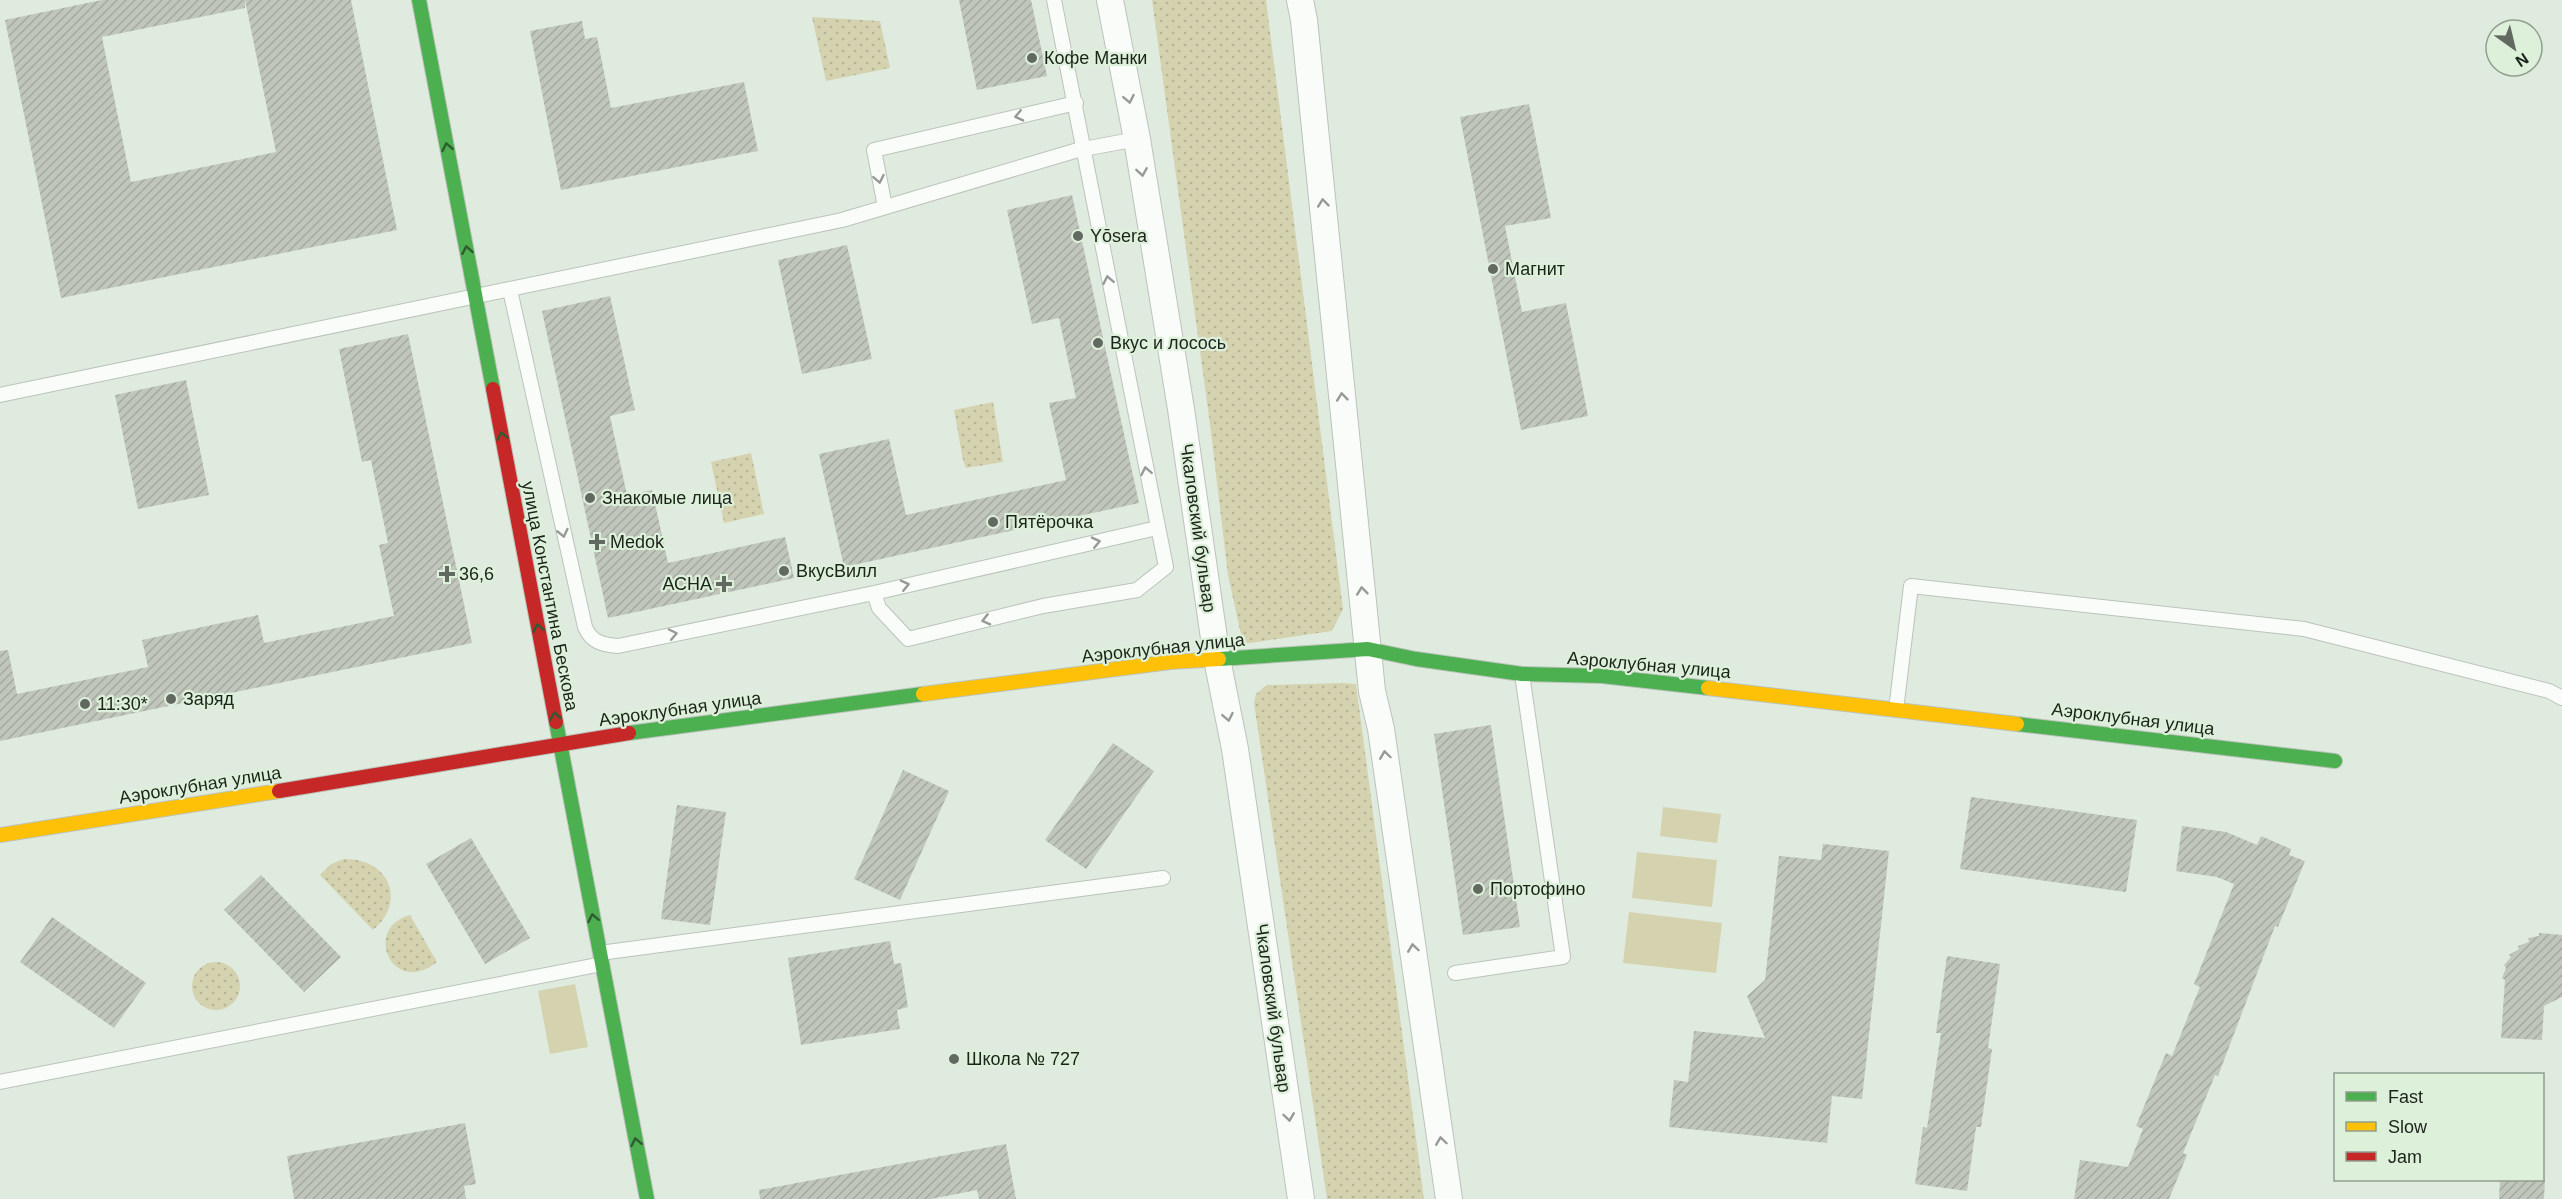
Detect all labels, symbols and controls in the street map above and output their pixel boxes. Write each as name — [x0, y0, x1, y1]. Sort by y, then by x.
north arrow — [2484, 18, 2544, 78]
place label: Кофе Манки — [1044, 48, 1147, 68]
text: N — [2513, 50, 2532, 70]
marker: Кофе Манки — [1025, 51, 1039, 65]
one-way arrow — [1122, 93, 1135, 103]
one-way arrow — [1014, 109, 1024, 122]
one-way arrow — [441, 142, 454, 152]
one-way arrow — [1136, 167, 1148, 177]
one-way arrow — [872, 173, 885, 183]
one-way arrow — [1317, 199, 1329, 208]
place label: Yōsera — [1090, 226, 1148, 246]
marker: Yōsera — [1071, 229, 1085, 243]
one-way arrow — [461, 246, 473, 255]
place label: Магнит — [1505, 259, 1565, 279]
marker: Магнит — [1486, 262, 1500, 276]
one-way arrow — [1102, 275, 1115, 285]
place label: Вкус и лосось — [1110, 333, 1226, 353]
marker: Вкус и лосось — [1091, 336, 1105, 350]
one-way arrow — [1336, 393, 1349, 402]
one-way arrow — [496, 432, 509, 442]
street label: Чкаловский бульвар — [1176, 442, 1220, 614]
one-way arrow — [1140, 466, 1153, 476]
street label: улица Константина Бескова — [518, 480, 582, 713]
place label: Знакомые лица — [602, 488, 733, 508]
marker: Знакомые лица — [583, 491, 597, 505]
place label: Пятёрочка — [1005, 512, 1094, 532]
marker: Пятёрочка — [986, 515, 1000, 529]
one-way arrow — [556, 527, 569, 537]
place label: Medok — [610, 532, 665, 552]
marker: Medok — [588, 533, 606, 551]
one-way arrow — [1090, 537, 1100, 550]
place label: ВкусВилл — [796, 561, 877, 581]
place label: 36,6 — [459, 564, 494, 584]
marker: ВкусВилл — [777, 564, 791, 578]
marker: 36,6 — [440, 567, 454, 581]
place label: АСНА — [662, 574, 712, 594]
marker: АСНА — [717, 577, 731, 591]
one-way arrow — [900, 580, 910, 593]
one-way arrow — [1356, 587, 1368, 596]
one-way arrow — [981, 613, 991, 626]
one-way arrow — [532, 623, 545, 633]
one-way arrow — [668, 628, 678, 641]
street label: Аэроклубная улица — [1080, 629, 1247, 667]
street label: Аэроклубная улица — [1566, 648, 1732, 682]
street label: Аэроклубная улица — [597, 688, 764, 730]
place label: Заряд — [183, 689, 234, 709]
marker: Заряд — [164, 692, 178, 706]
place label: 11:30* — [97, 694, 148, 714]
marker: 11:30* — [78, 697, 92, 711]
street label: Аэроклубная улица — [2050, 699, 2217, 739]
one-way arrow — [549, 711, 562, 721]
one-way arrow — [1221, 711, 1234, 721]
one-way arrow — [1380, 751, 1392, 760]
street label: Аэроклубная улица — [117, 762, 283, 808]
place label: Портофино — [1490, 879, 1585, 899]
marker: Портофино — [1471, 882, 1485, 896]
one-way arrow — [587, 913, 600, 923]
street label: Чкаловский бульвар — [1251, 922, 1295, 1094]
one-way arrow — [1407, 944, 1419, 953]
place label: Школа № 727 — [966, 1049, 1080, 1069]
marker: Школа № 727 — [947, 1052, 961, 1066]
legend — [2334, 1073, 2544, 1181]
text: Fast — [2388, 1087, 2423, 1107]
one-way arrow — [1282, 1112, 1295, 1122]
text: Slow — [2388, 1117, 2428, 1137]
one-way arrow — [1435, 1136, 1447, 1146]
one-way arrow — [630, 1137, 643, 1147]
text: Jam — [2388, 1147, 2422, 1167]

